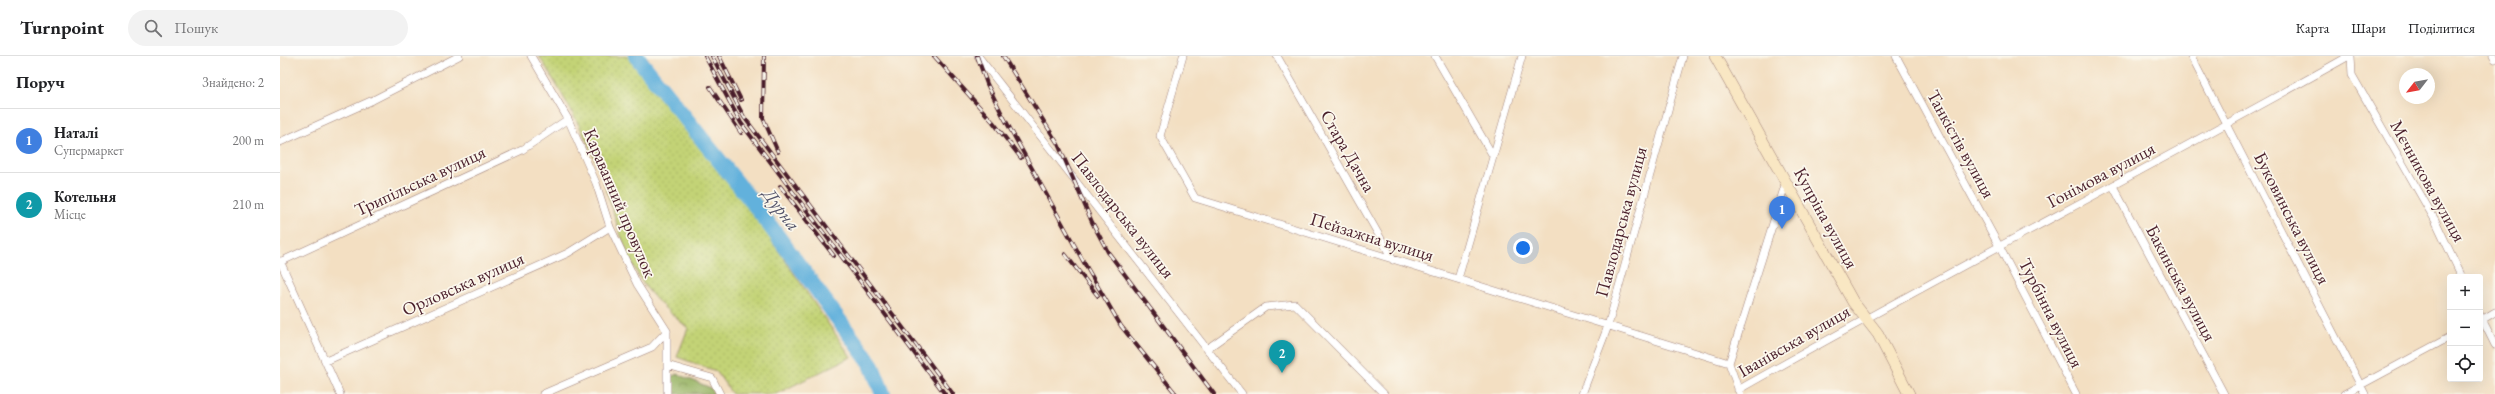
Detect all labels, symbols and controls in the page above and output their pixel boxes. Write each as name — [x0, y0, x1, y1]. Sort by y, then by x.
search box — [128, 10, 408, 46]
text: Turnpoint — [20, 15, 104, 40]
icon: search — [142, 17, 164, 39]
text: Пошук — [174, 18, 218, 37]
text: Карта — [2296, 19, 2329, 37]
text: Шари — [2351, 19, 2386, 37]
text: Поділитися — [2408, 19, 2475, 37]
north arrow — [2399, 68, 2435, 104]
text: Поруч — [16, 71, 65, 93]
text: Знайдено: 2 — [202, 74, 264, 91]
street label: Танкістів вулиця — [1922, 86, 2001, 202]
street label: Стара Дачна — [1316, 105, 1382, 197]
street label: Мєчникова вулиця — [2385, 116, 2471, 246]
text: Наталі — [54, 123, 99, 142]
street label: Караванний провулок — [579, 125, 662, 281]
text: 1 — [26, 132, 32, 149]
text: 200 m — [233, 132, 264, 149]
street label: Гонімова вулиця — [2043, 136, 2159, 213]
street label: Трипільська вулиця — [351, 140, 489, 221]
text: Супермаркет — [54, 142, 124, 159]
street label: Павлодарська вулиця — [1589, 144, 1652, 300]
street label: Павлодарська вулиця — [1067, 147, 1180, 283]
street label: Буковинська вулиця — [2249, 148, 2336, 288]
street label: Купріна вулиця — [1789, 163, 1864, 272]
water label: Дурна — [756, 181, 806, 236]
text: Котельня — [54, 187, 116, 206]
text: 2 — [26, 196, 32, 213]
text: 210 m — [233, 196, 264, 213]
pin: 1 — [1769, 196, 1795, 229]
text: Місце — [54, 206, 86, 223]
street label: Пейзажна вулиця — [1307, 207, 1437, 266]
street label: Бакинська вулиця — [2141, 221, 2222, 345]
your location — [1513, 238, 1533, 258]
street label: Орловська вулиця — [398, 246, 527, 321]
street label: Турбінна вулиця — [2014, 254, 2089, 372]
map controls — [2447, 274, 2483, 382]
button: + — [2447, 274, 2483, 310]
street label: Іванівська вулиця — [1734, 299, 1854, 382]
button: − — [2447, 310, 2483, 346]
pin: 2 — [1269, 340, 1295, 373]
button: locate — [2447, 346, 2483, 382]

